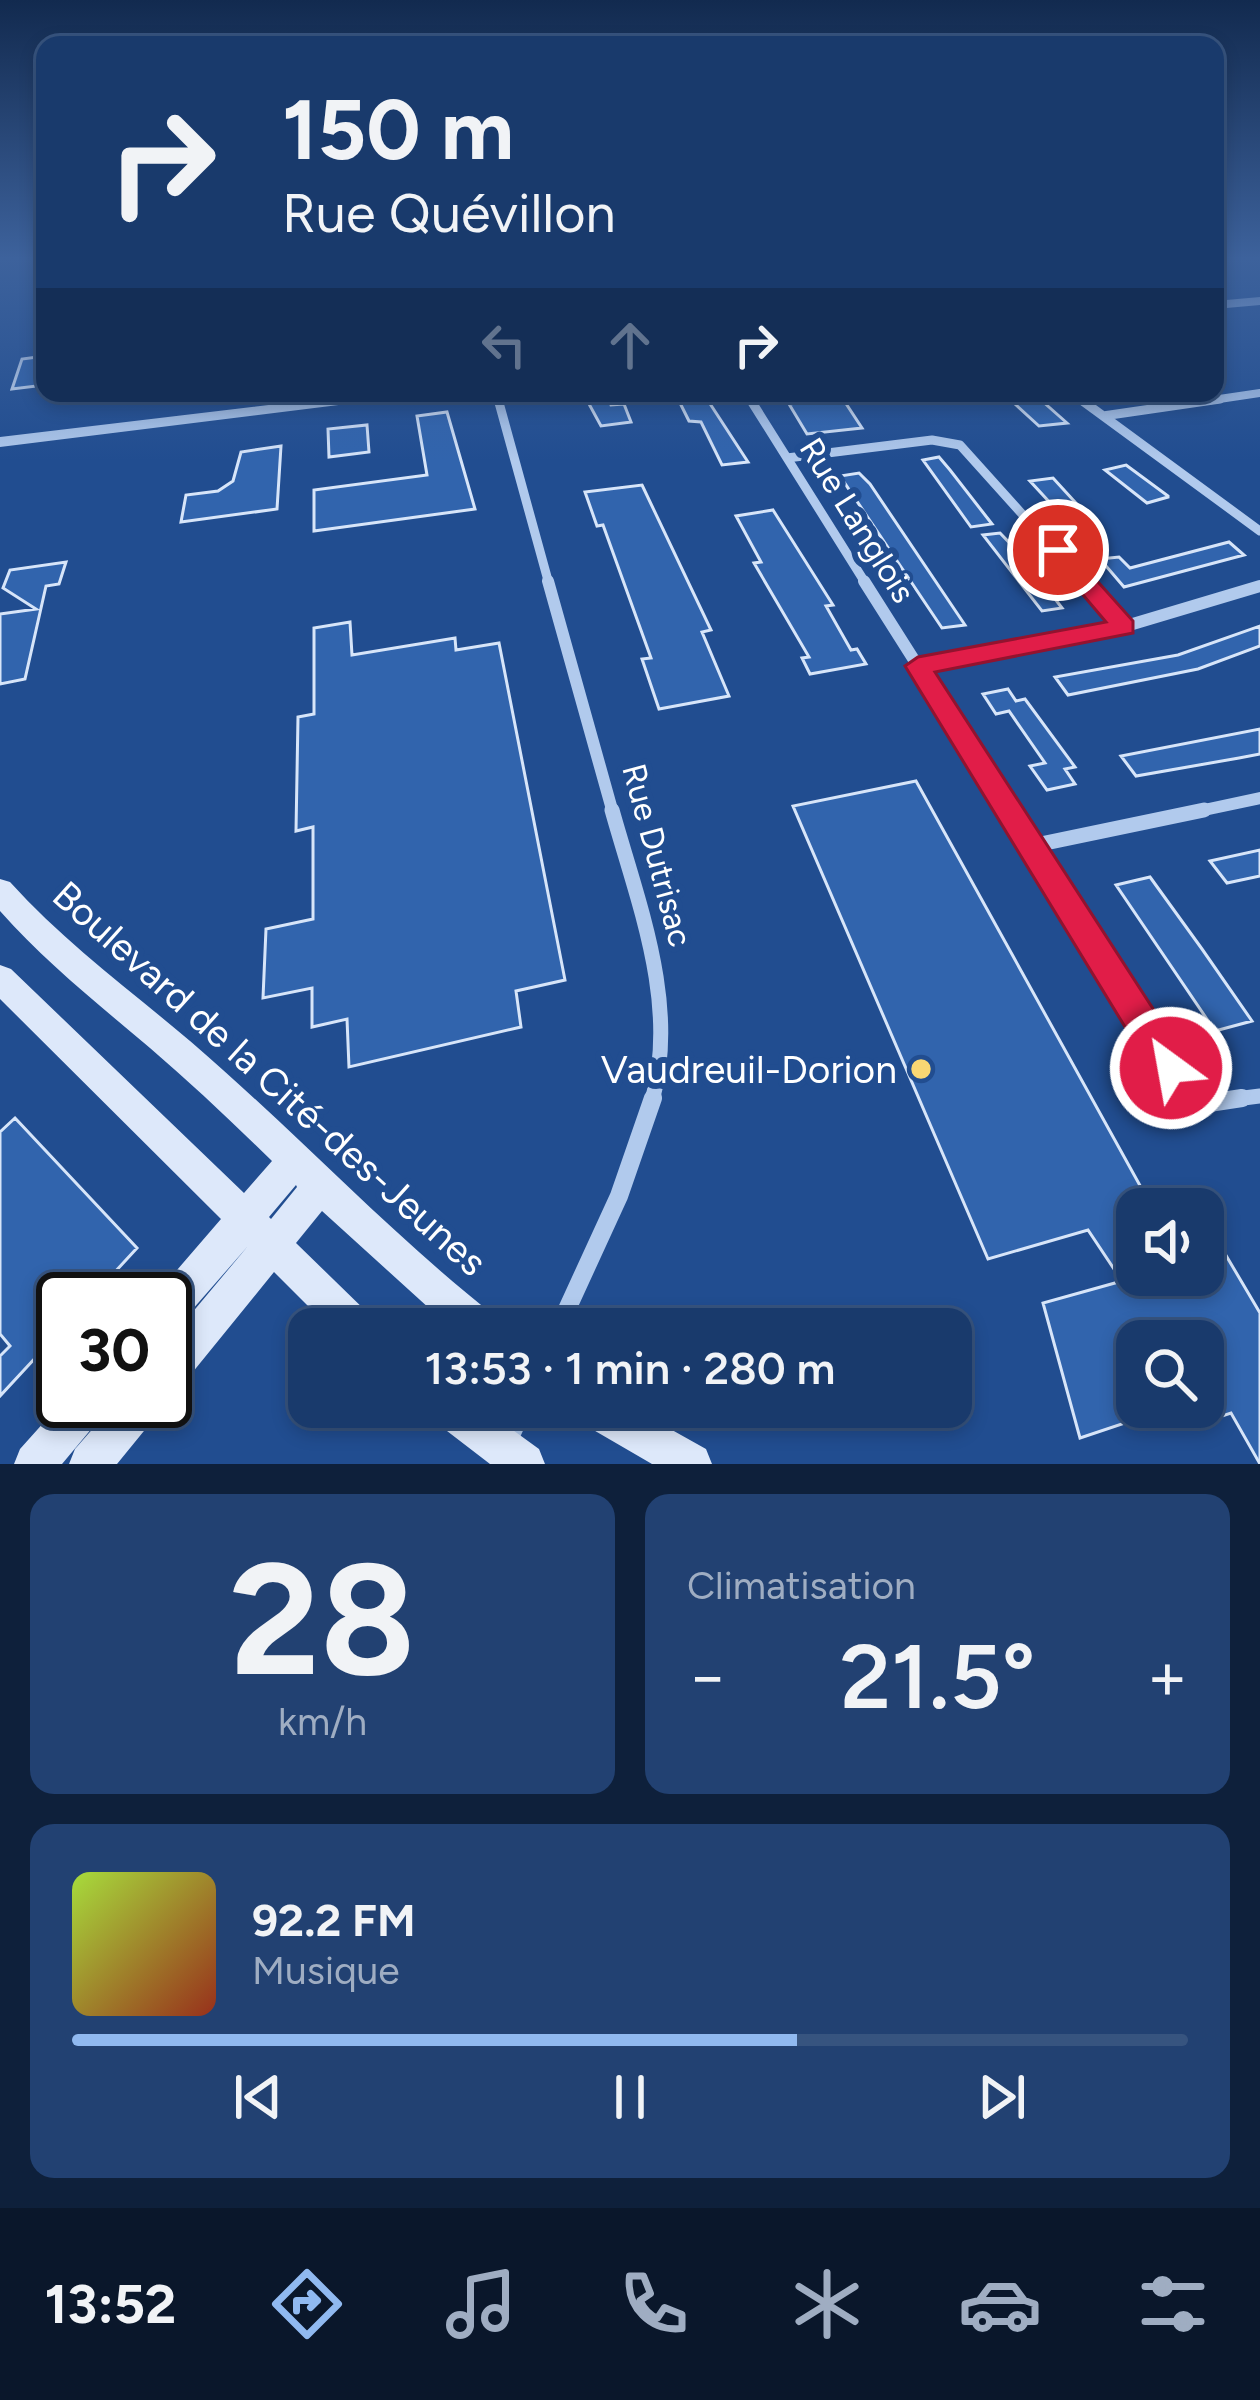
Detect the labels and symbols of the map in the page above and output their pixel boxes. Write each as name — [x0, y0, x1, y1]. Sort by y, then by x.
street label: Rue Langlois — [792, 431, 924, 610]
pin — [1007, 499, 1109, 601]
street label: Rue Dutrisac — [614, 759, 701, 951]
street label: Boulevard de la Cité-des-Jeunes — [43, 871, 496, 1286]
position arrow — [1108, 1005, 1234, 1131]
place label: Vaudreuil-Dorion — [601, 1046, 897, 1093]
marker: Vaudreuil-Dorion — [908, 1056, 934, 1082]
speed limit sign: 30 — [36, 1272, 192, 1428]

